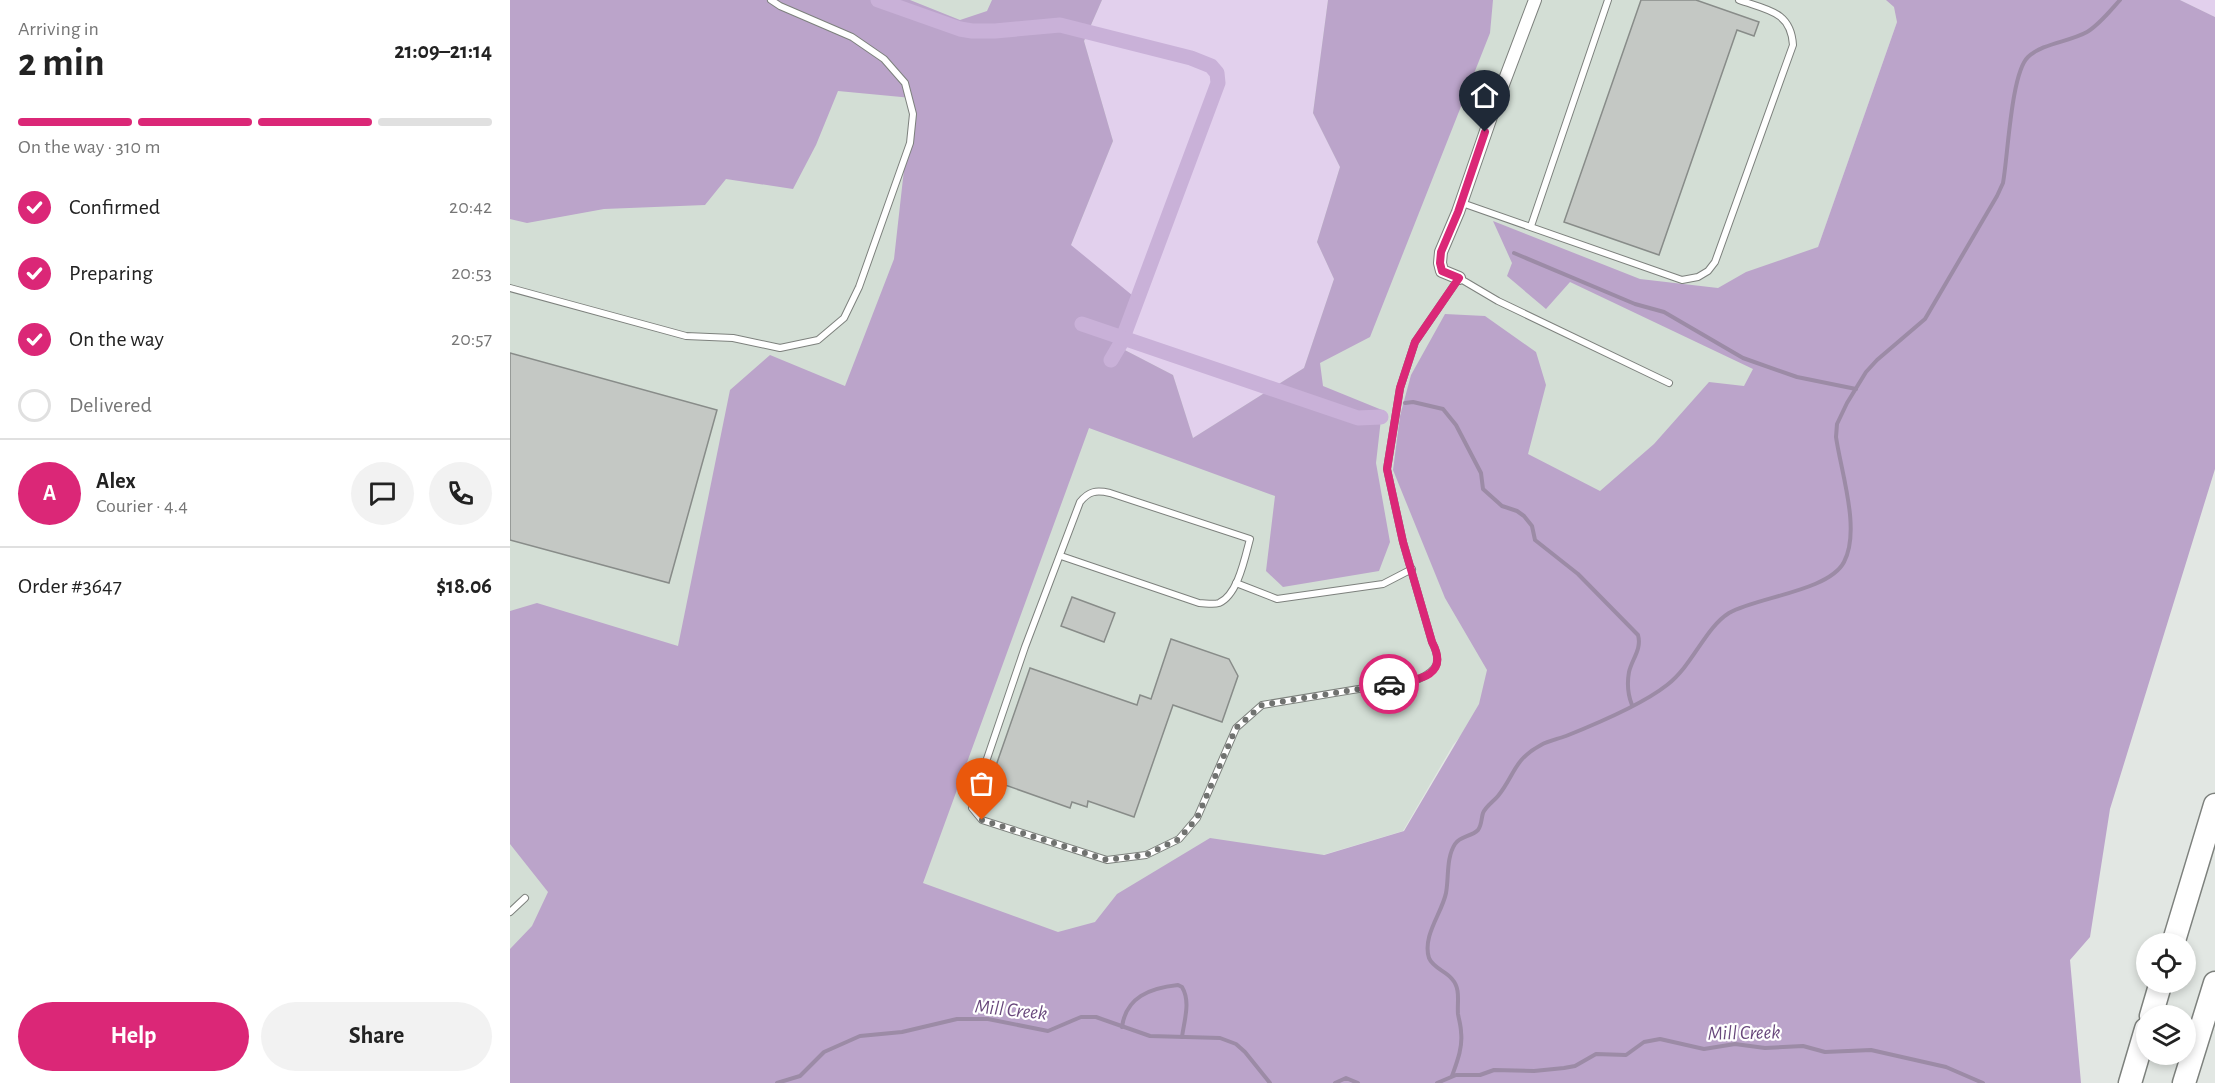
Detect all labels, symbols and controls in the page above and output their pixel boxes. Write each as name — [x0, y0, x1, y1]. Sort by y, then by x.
text: Arriving in — [18, 19, 99, 39]
text: 21:09–21:14 — [394, 40, 492, 62]
text: 2 min — [18, 44, 105, 83]
pin — [1459, 70, 1510, 132]
icon: home — [1468, 79, 1501, 112]
text: On the way · 310 m — [18, 137, 160, 157]
icon: check — [18, 191, 51, 224]
text: Confirmed — [69, 196, 160, 218]
text: 20:42 — [449, 197, 492, 217]
icon: check — [18, 257, 51, 290]
text: Preparing — [69, 262, 153, 284]
text: 20:53 — [451, 263, 492, 283]
icon: check — [18, 323, 51, 356]
text: On the way — [69, 328, 164, 350]
text: 20:57 — [451, 329, 492, 349]
text: Delivered — [69, 394, 152, 416]
button: chat — [351, 462, 414, 525]
button: phone — [429, 462, 492, 525]
text: Alex — [96, 470, 136, 492]
text: A — [43, 482, 56, 504]
text: Courier · 4.4 — [96, 496, 188, 516]
text: Order #3647 — [18, 575, 122, 597]
text: $18.06 — [436, 575, 492, 597]
courier — [1359, 654, 1419, 714]
icon: car — [1373, 668, 1406, 701]
pin — [956, 758, 1007, 820]
icon: bag — [965, 767, 998, 800]
map controls — [2136, 933, 2196, 1065]
button: locate — [2136, 933, 2196, 993]
water label: Mill Creek — [974, 996, 1048, 1024]
button: Help — [18, 1002, 249, 1071]
button: Share — [261, 1002, 492, 1071]
button: layers — [2136, 1005, 2196, 1065]
water label: Mill Creek — [1708, 1022, 1781, 1044]

